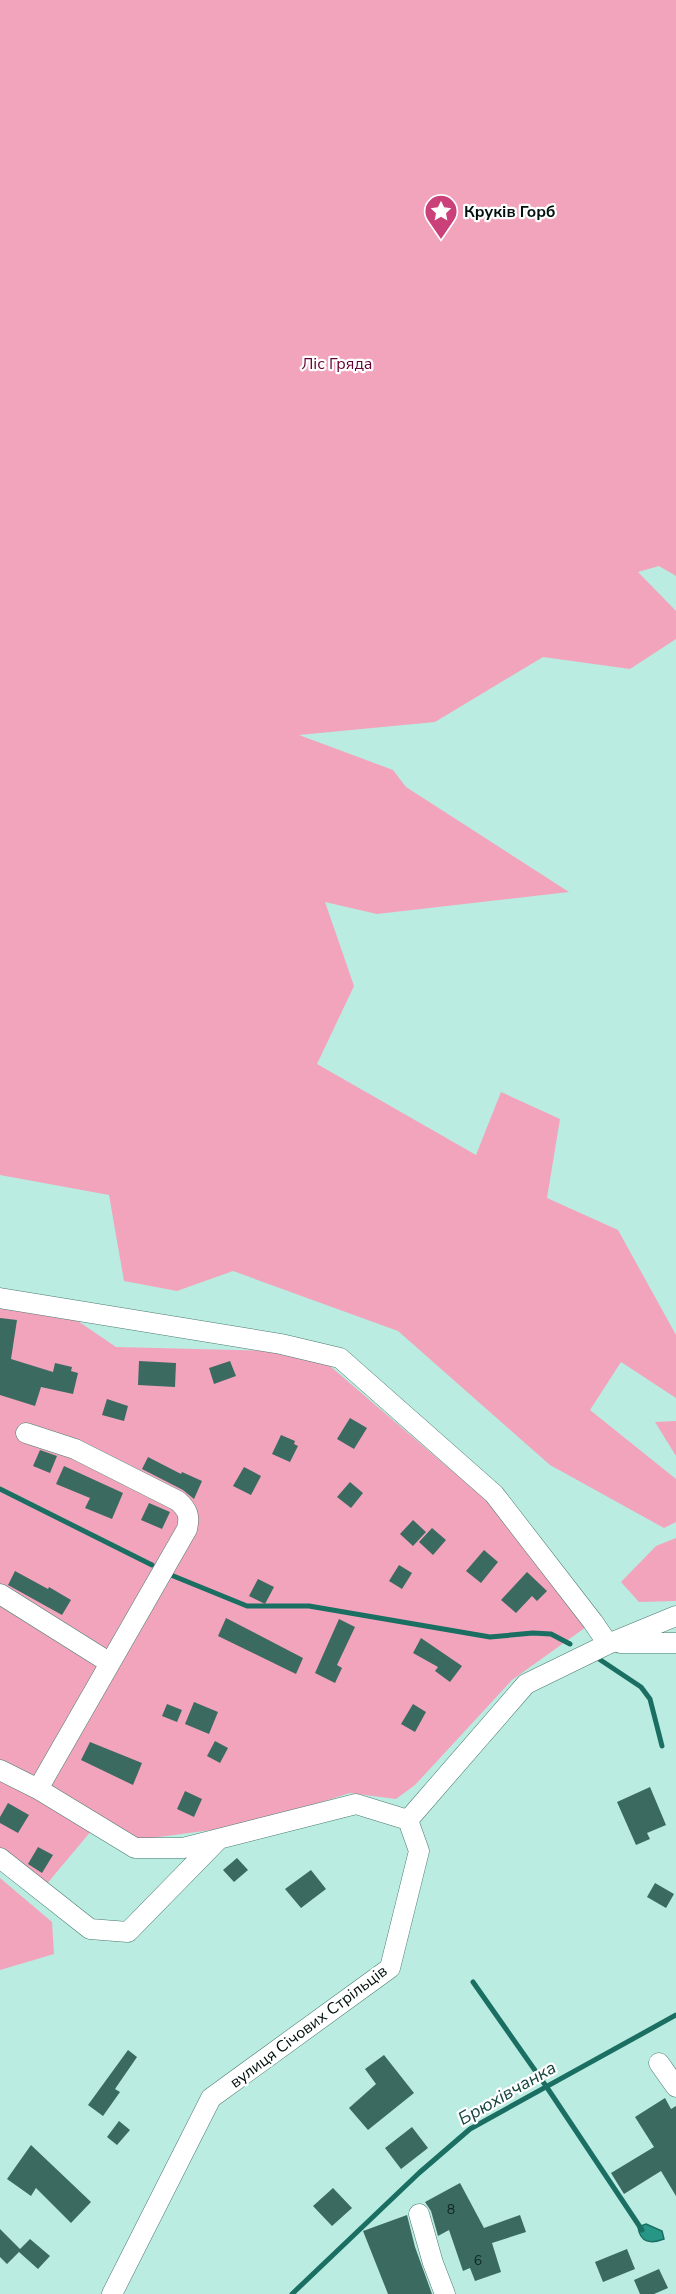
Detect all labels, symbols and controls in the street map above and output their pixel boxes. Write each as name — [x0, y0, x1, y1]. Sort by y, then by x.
place icon: Круків Горб — [423, 193, 459, 240]
place label: Круків Горб — [464, 201, 556, 223]
park label: Ліс Гряда — [301, 353, 373, 375]
street label: вулиця Січових Стрільців — [225, 1960, 392, 2093]
water label: Брюхівчанка — [454, 2055, 560, 2131]
house number: 8 — [447, 2200, 455, 2219]
house number: 6 — [474, 2251, 482, 2270]

